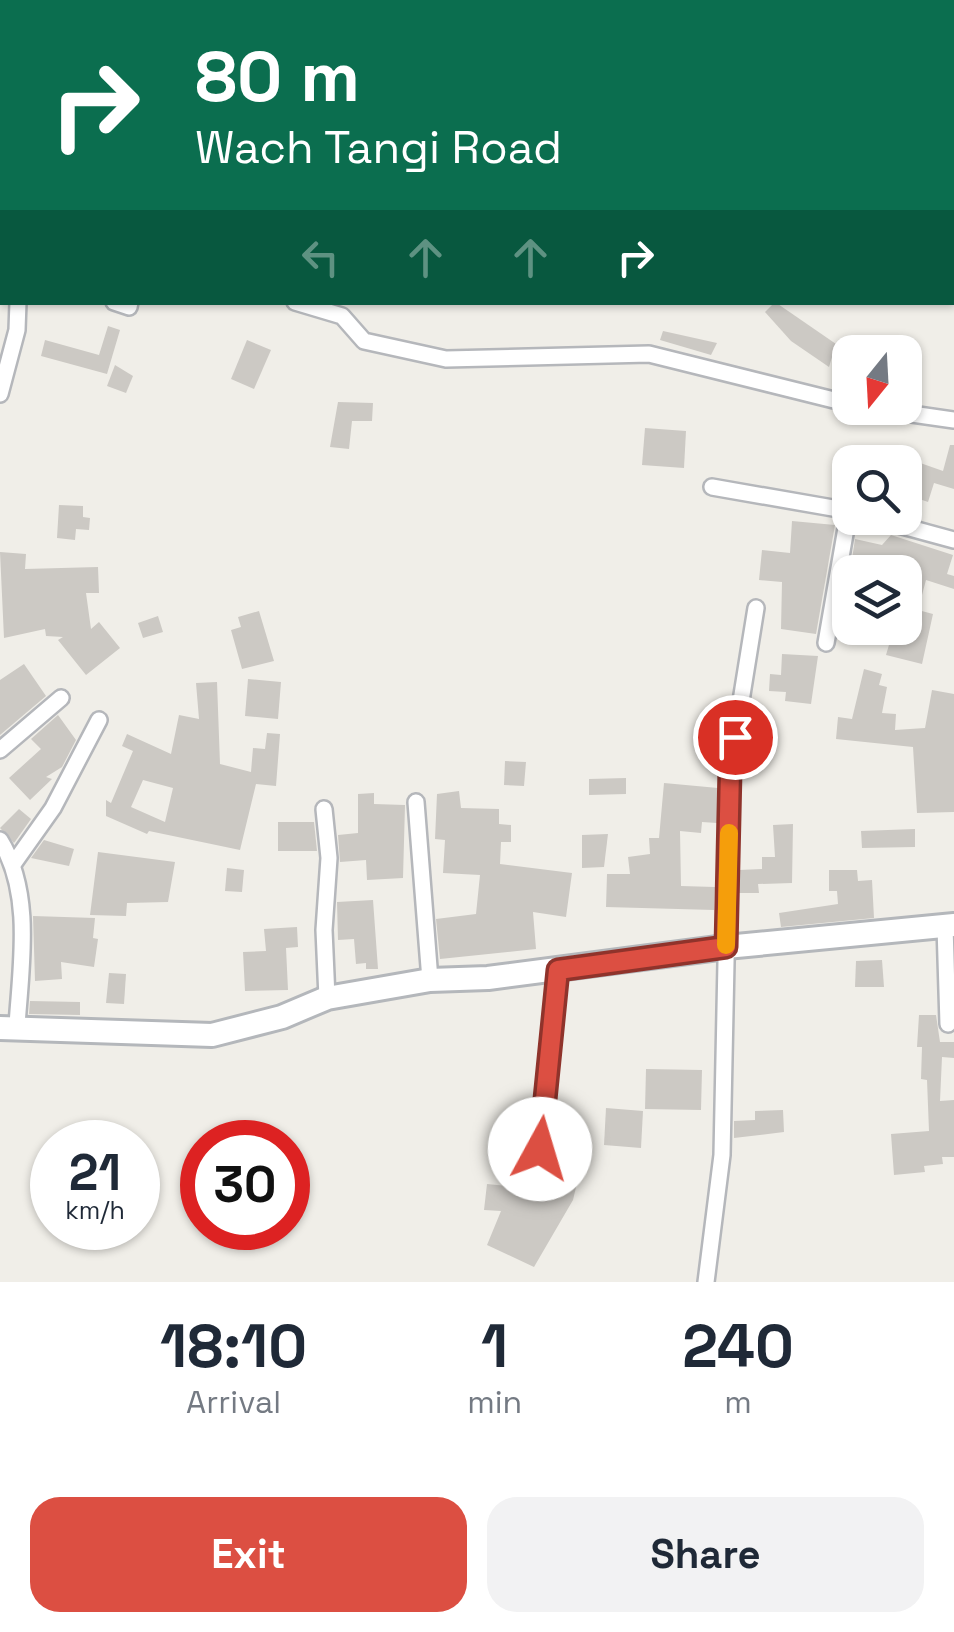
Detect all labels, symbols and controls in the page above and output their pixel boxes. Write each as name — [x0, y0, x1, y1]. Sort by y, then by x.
text: 80 m — [195, 32, 360, 121]
icon: right — [30, 40, 160, 170]
text: Wach Tangi Road — [195, 119, 562, 176]
icon: left — [293, 230, 348, 285]
icon: ahead — [398, 230, 453, 285]
icon: ahead — [503, 230, 558, 285]
icon: right — [608, 230, 663, 285]
north arrow — [832, 335, 922, 425]
map controls — [832, 335, 922, 645]
button: search — [832, 445, 922, 535]
button: layers — [832, 555, 922, 645]
pin — [693, 695, 778, 780]
icon: arrive — [708, 710, 763, 765]
position arrow — [488, 1097, 592, 1201]
speed limit sign: 30 — [180, 1120, 310, 1250]
text: 21 — [69, 1141, 121, 1205]
text: km/h — [65, 1194, 125, 1226]
text: 18:10 — [160, 1308, 307, 1385]
text: 1 — [481, 1308, 508, 1385]
text: 240 — [682, 1308, 794, 1385]
text: Arrival — [186, 1382, 281, 1422]
text: min — [467, 1382, 522, 1422]
text: m — [724, 1382, 752, 1422]
button: Exit — [30, 1497, 467, 1612]
button: Share — [487, 1497, 924, 1612]

